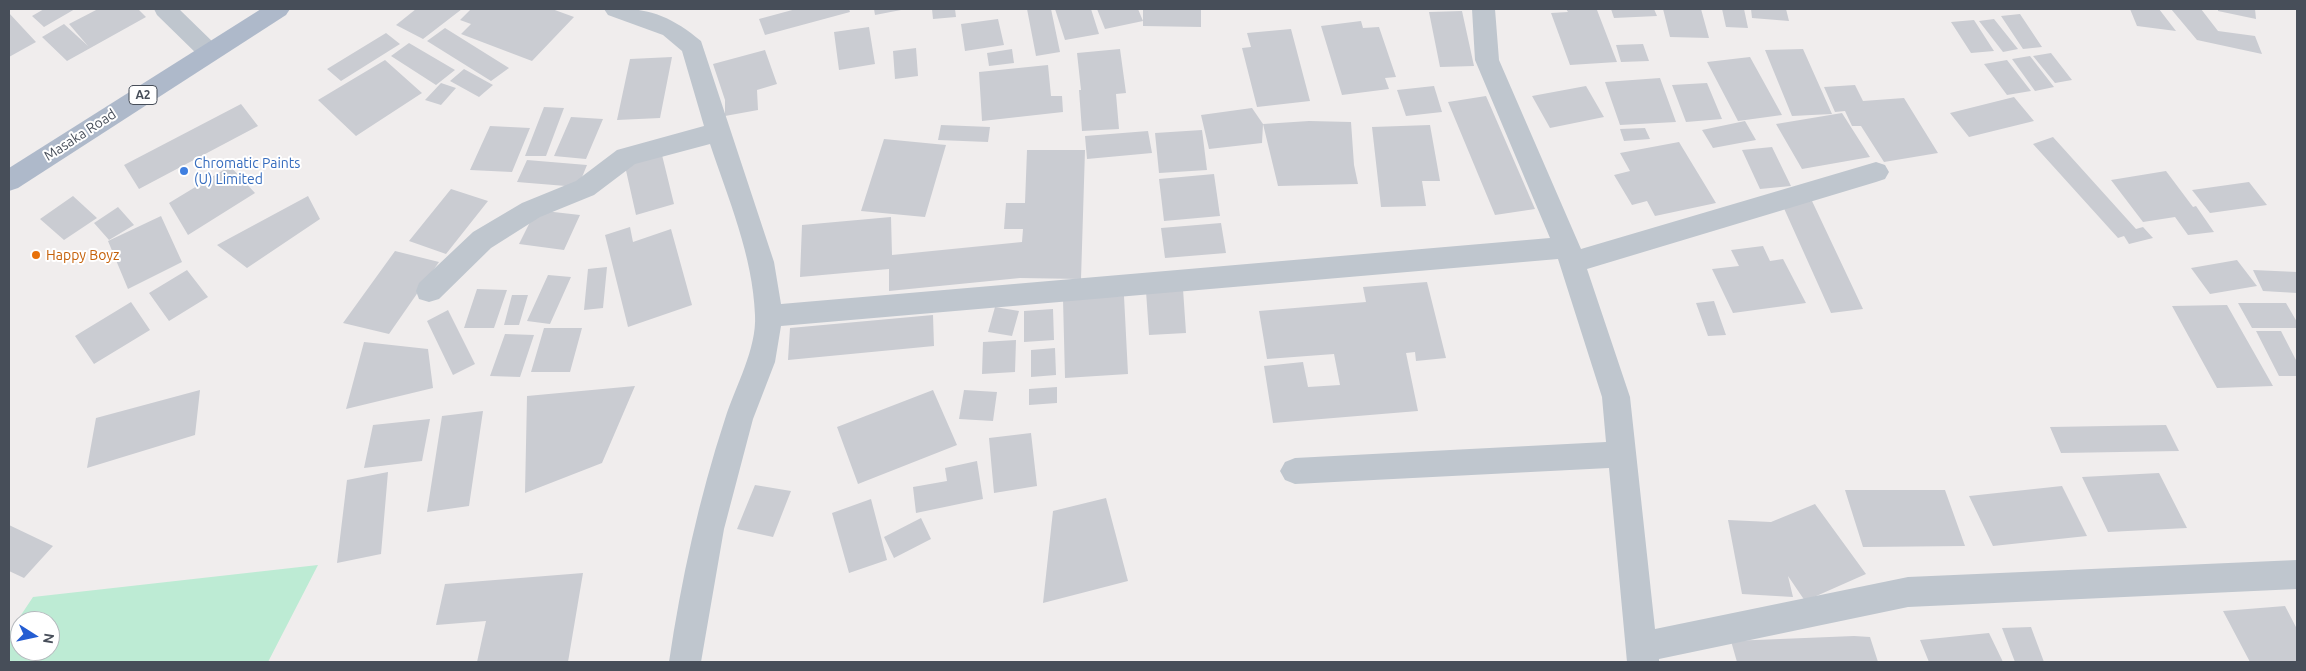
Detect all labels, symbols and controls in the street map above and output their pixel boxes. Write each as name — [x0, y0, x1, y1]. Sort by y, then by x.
road number: A2 — [129, 86, 157, 104]
street label: Masaka Road — [41, 106, 119, 164]
place label: Chromatic Paints (U) Limited — [194, 155, 300, 188]
marker: Chromatic Paints (U) Limited — [178, 165, 190, 177]
place label: Happy Boyz — [46, 247, 120, 263]
marker: Happy Boyz — [30, 249, 42, 261]
north arrow — [10, 611, 60, 661]
text: N — [40, 632, 58, 645]

